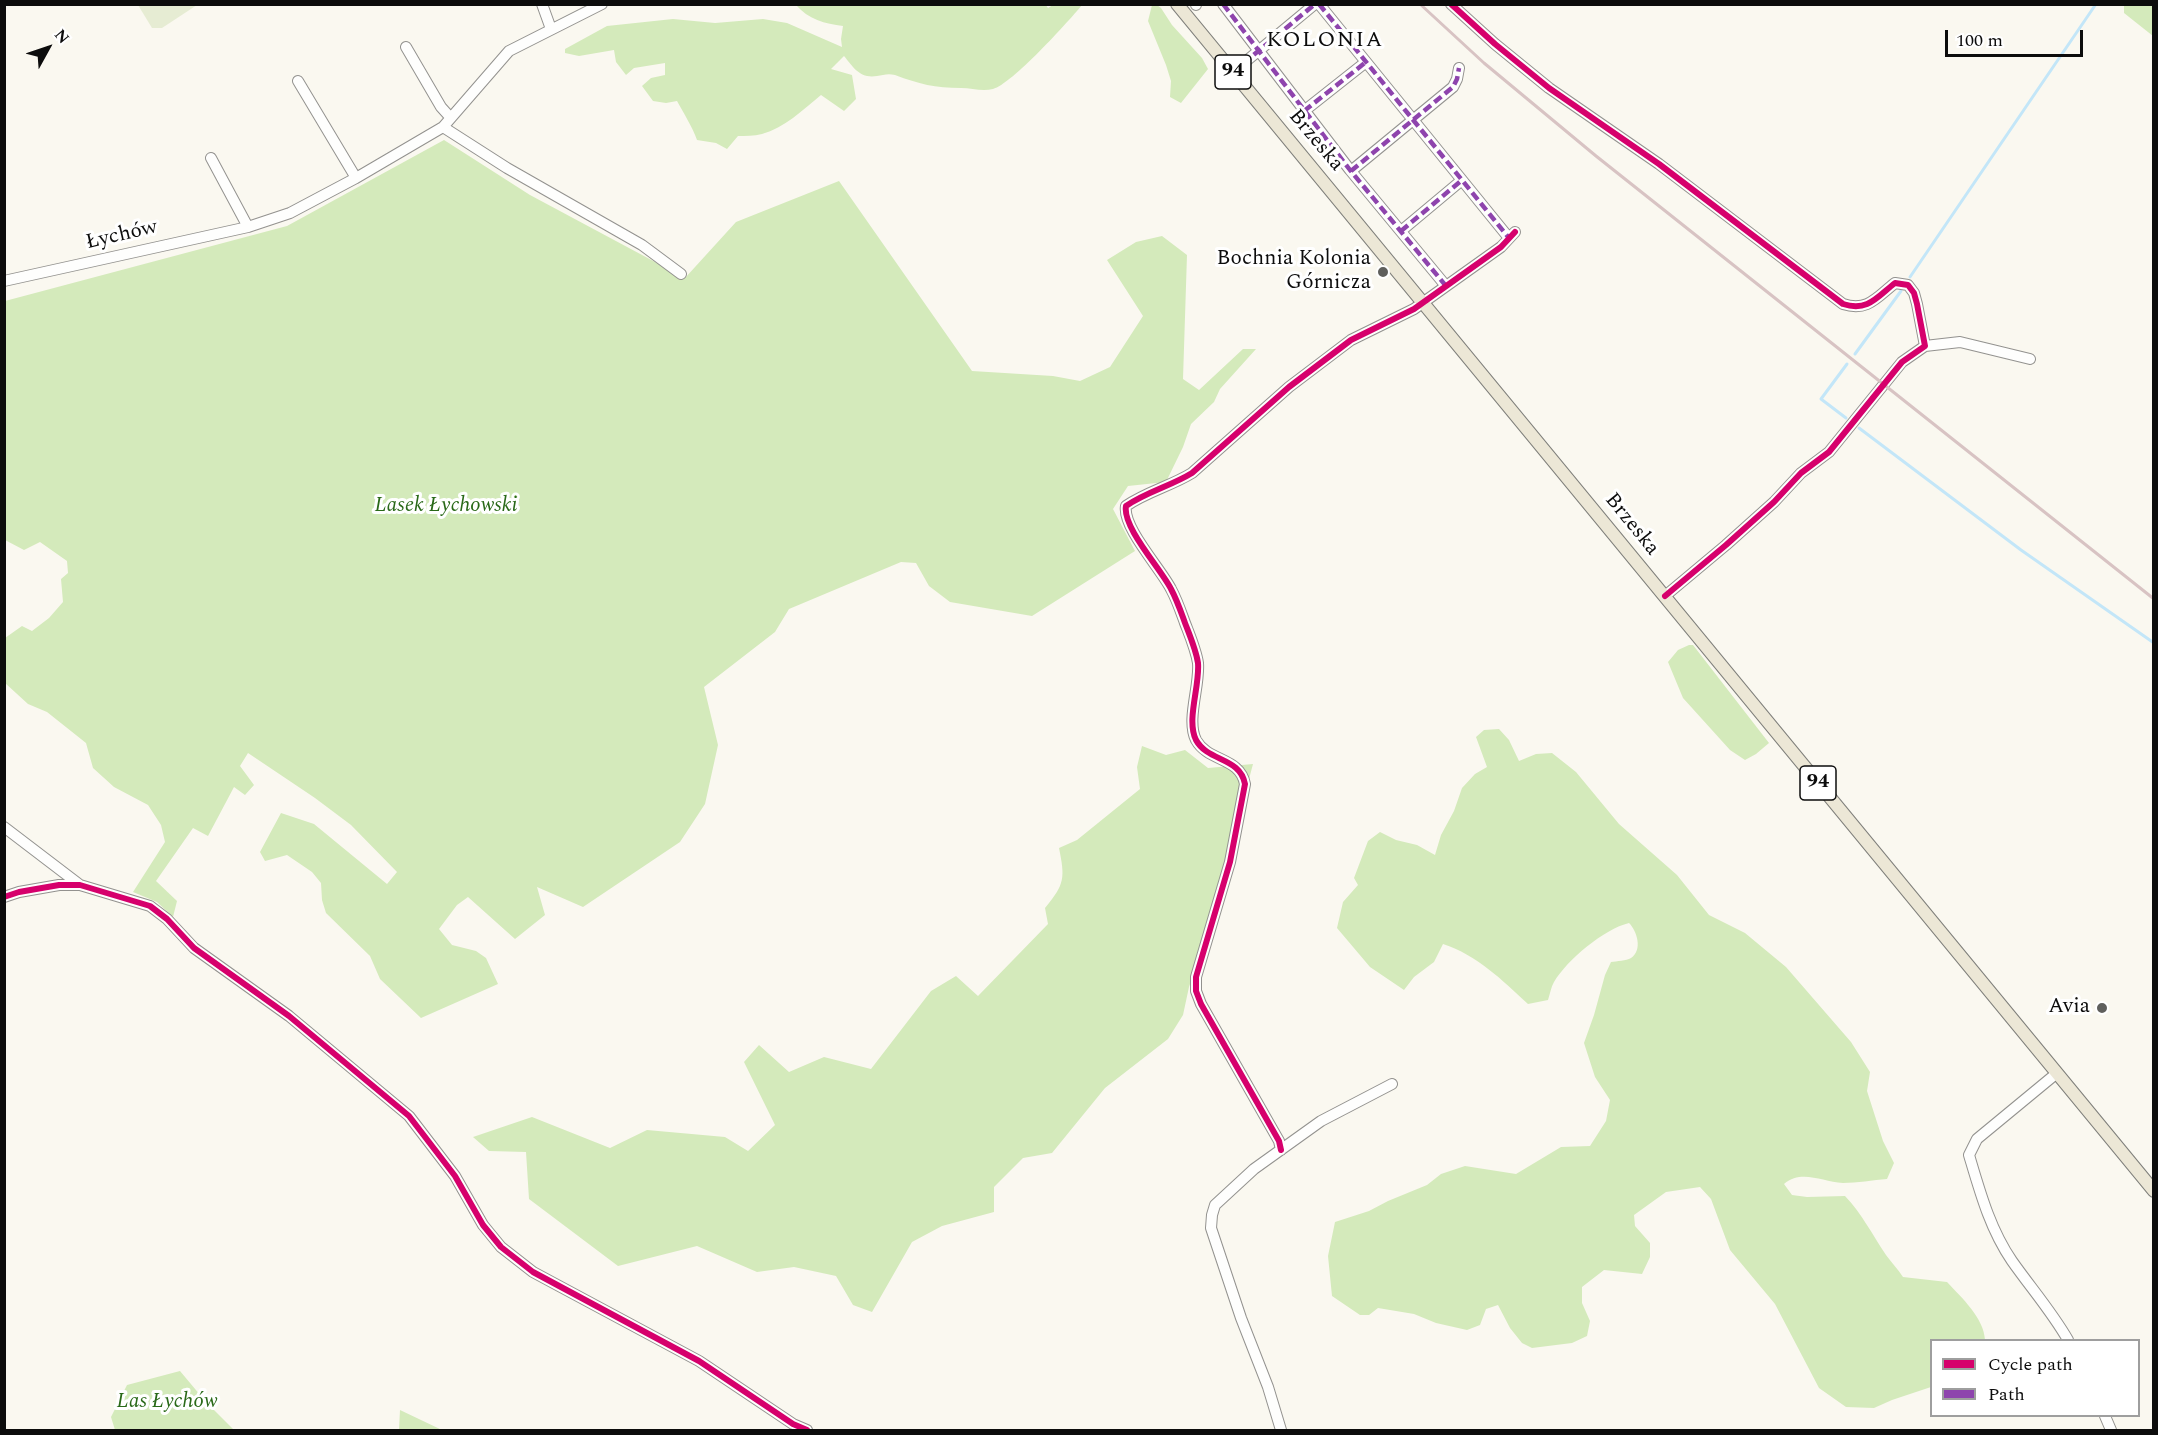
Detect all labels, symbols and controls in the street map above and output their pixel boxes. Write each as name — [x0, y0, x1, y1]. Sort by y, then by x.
north arrow — [18, 18, 78, 78]
scale bar — [1948, 18, 2086, 56]
text: N — [48, 24, 75, 49]
text: 100 m — [1956, 27, 2003, 54]
district label: KOLONIA — [1266, 29, 1384, 55]
road number: 94 — [1215, 55, 1251, 89]
street label: Brzeska — [1282, 105, 1348, 177]
street label: Łychów — [84, 216, 160, 256]
place label: Bochnia Kolonia Górnicza — [1217, 247, 1371, 297]
marker: Bochnia Kolonia Górnicza — [1376, 265, 1390, 279]
street label: Brzeska — [1598, 489, 1664, 561]
park label: Lasek Łychowski — [374, 494, 518, 520]
road number: 94 — [1800, 766, 1836, 800]
place label: Avia — [2048, 995, 2090, 1021]
marker: Avia — [2095, 1001, 2109, 1015]
legend — [1930, 1339, 2140, 1417]
text: Cycle path — [1988, 1351, 2073, 1378]
text: Path — [1988, 1381, 2025, 1408]
park label: Las Łychów — [117, 1390, 217, 1416]

